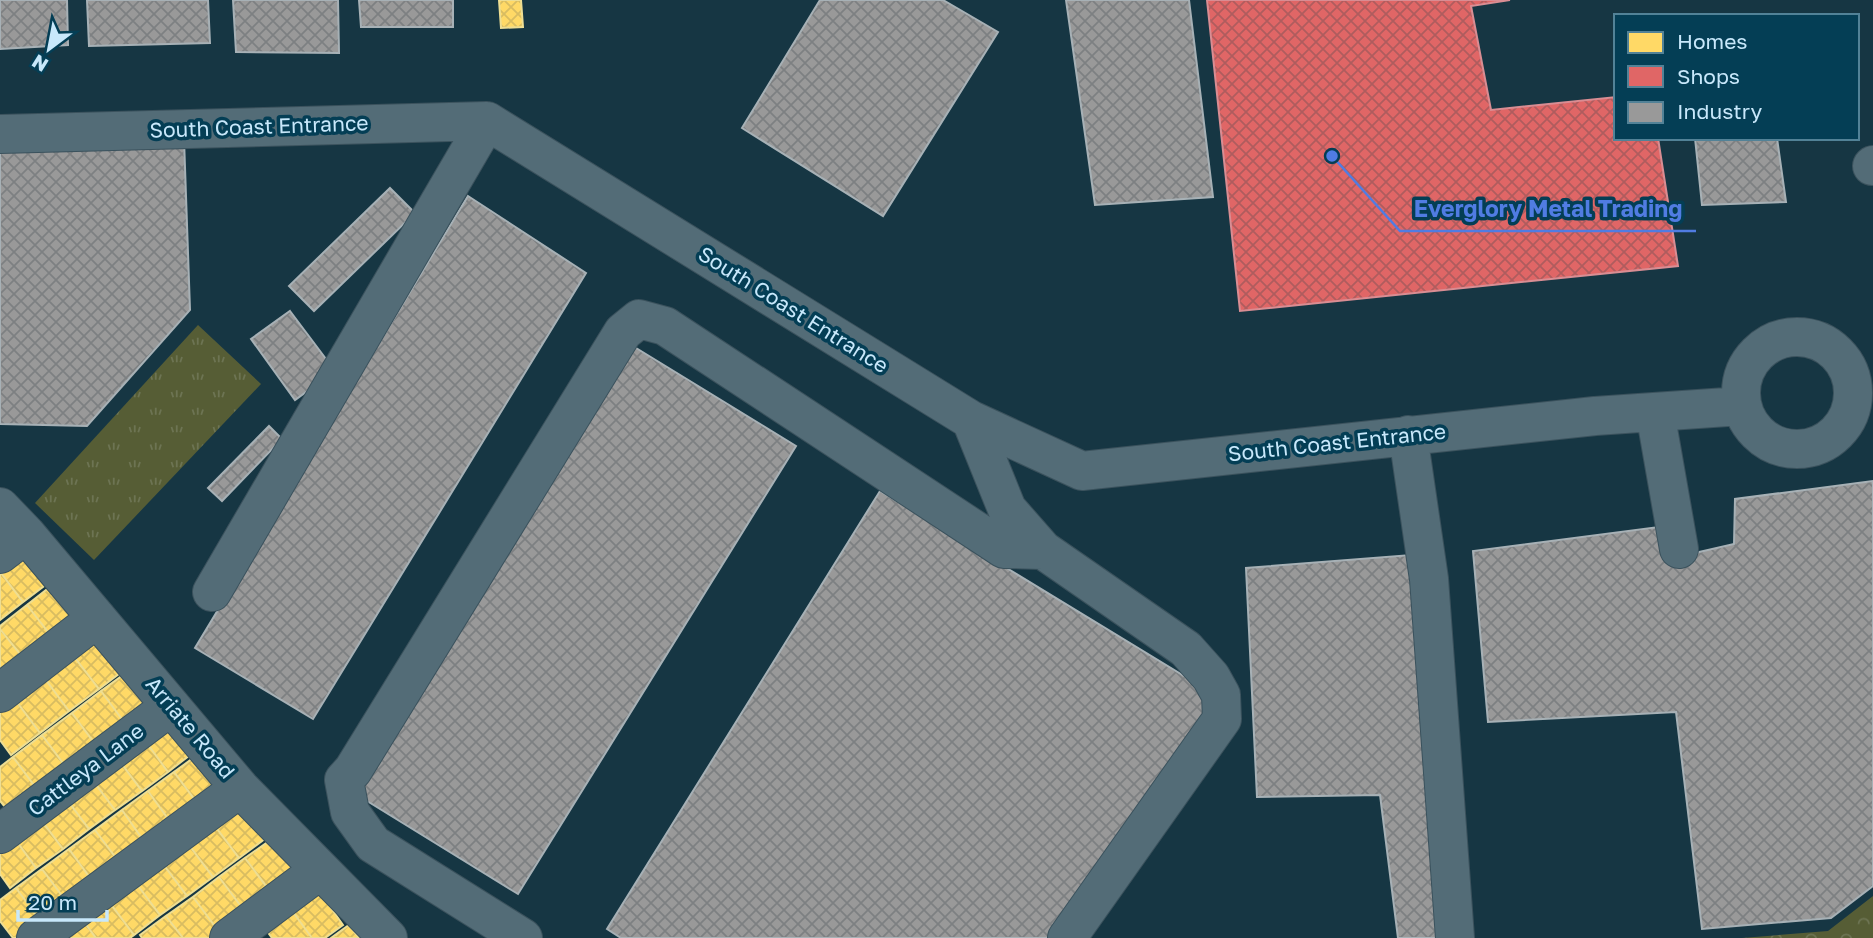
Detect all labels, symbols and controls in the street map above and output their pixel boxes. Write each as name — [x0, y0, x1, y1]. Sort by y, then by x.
north arrow — [14, 14, 84, 84]
legend — [1614, 14, 1859, 140]
text: Homes — [1677, 28, 1747, 54]
text: N — [28, 50, 52, 77]
text: Shops — [1677, 63, 1740, 89]
text: Industry — [1677, 98, 1762, 124]
street label: South Coast Entrance — [149, 109, 369, 143]
callout: Everglory Metal Trading — [1400, 187, 1696, 231]
text: Everglory Metal Trading — [1414, 194, 1682, 222]
street label: South Coast Entrance — [694, 240, 893, 378]
street label: South Coast Entrance — [1227, 418, 1447, 466]
street label: Arriate Road — [141, 671, 241, 784]
street label: Cattleya Lane — [22, 717, 148, 821]
scale bar — [18, 878, 107, 922]
text: 20 m — [28, 889, 77, 915]

